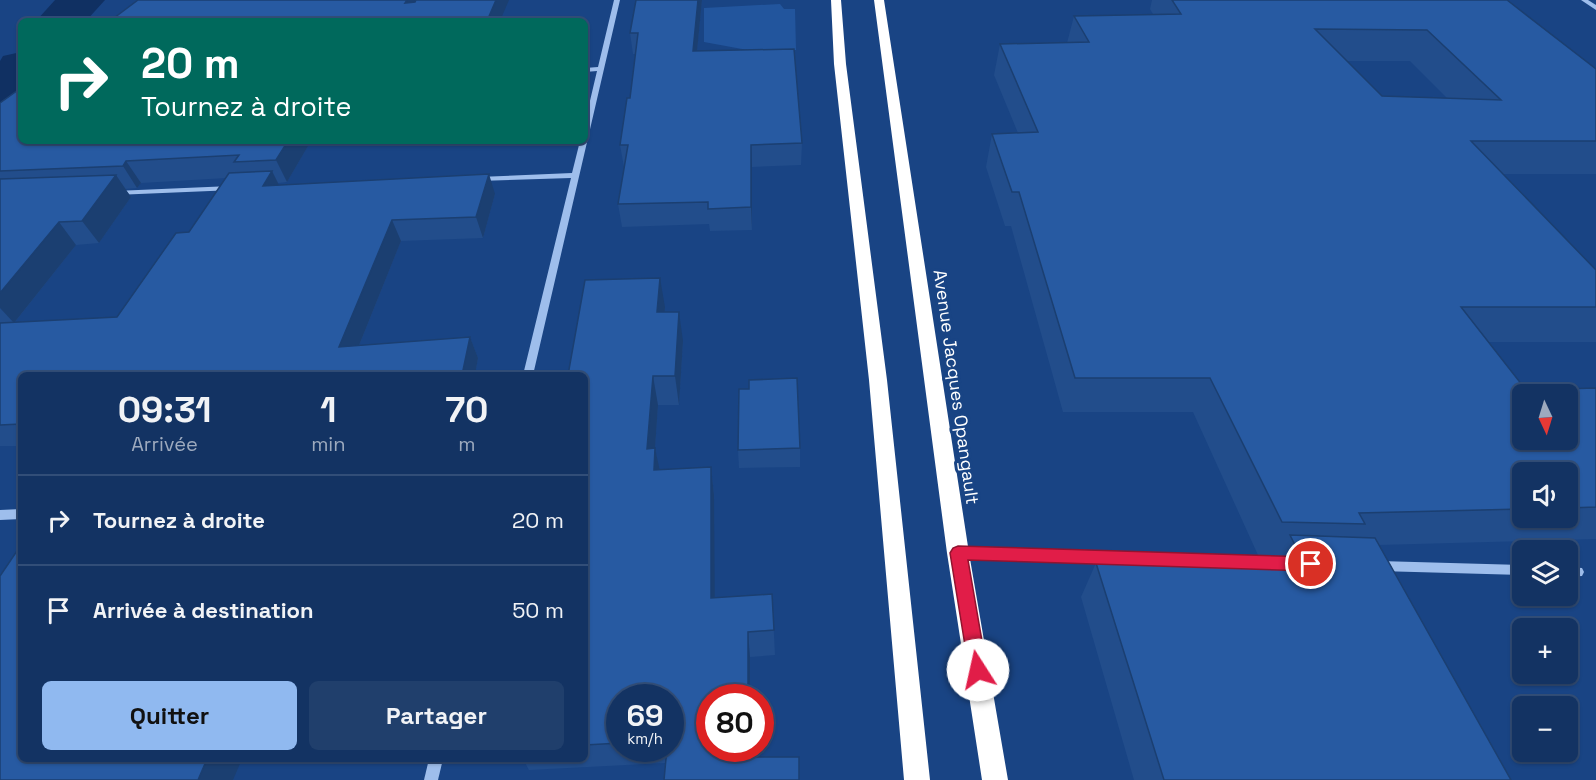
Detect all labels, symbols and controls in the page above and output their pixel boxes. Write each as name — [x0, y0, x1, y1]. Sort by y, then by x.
text: 20 m — [141, 37, 240, 90]
icon: right — [42, 42, 120, 120]
text: Tournez à droite — [141, 89, 351, 124]
street label: Avenue Jacques Opangault — [929, 268, 984, 506]
north arrow — [1512, 384, 1578, 450]
map controls — [1512, 384, 1578, 762]
text: 09:31 — [118, 387, 211, 433]
text: 1 — [320, 387, 336, 433]
text: 70 — [445, 387, 488, 433]
text: Arrivée — [131, 431, 198, 457]
text: min — [311, 431, 346, 457]
text: m — [458, 431, 475, 457]
button: sound — [1512, 462, 1578, 528]
icon: right — [42, 504, 75, 537]
text: Tournez à droite — [93, 506, 265, 534]
text: 20 m — [512, 506, 564, 534]
pin — [1285, 538, 1336, 589]
button: layers — [1512, 540, 1578, 606]
icon: arrive — [1294, 547, 1327, 580]
icon: arrive — [42, 594, 75, 627]
text: Arrivée à destination — [93, 596, 314, 624]
text: 50 m — [512, 596, 564, 624]
button: + — [1512, 618, 1578, 684]
position arrow — [946, 638, 1010, 702]
button: Quitter — [42, 681, 297, 750]
button: Partager — [309, 681, 564, 750]
speed limit sign: 80 — [696, 684, 774, 762]
text: 69 — [626, 696, 664, 735]
button: − — [1512, 696, 1578, 762]
text: km/h — [627, 729, 663, 748]

